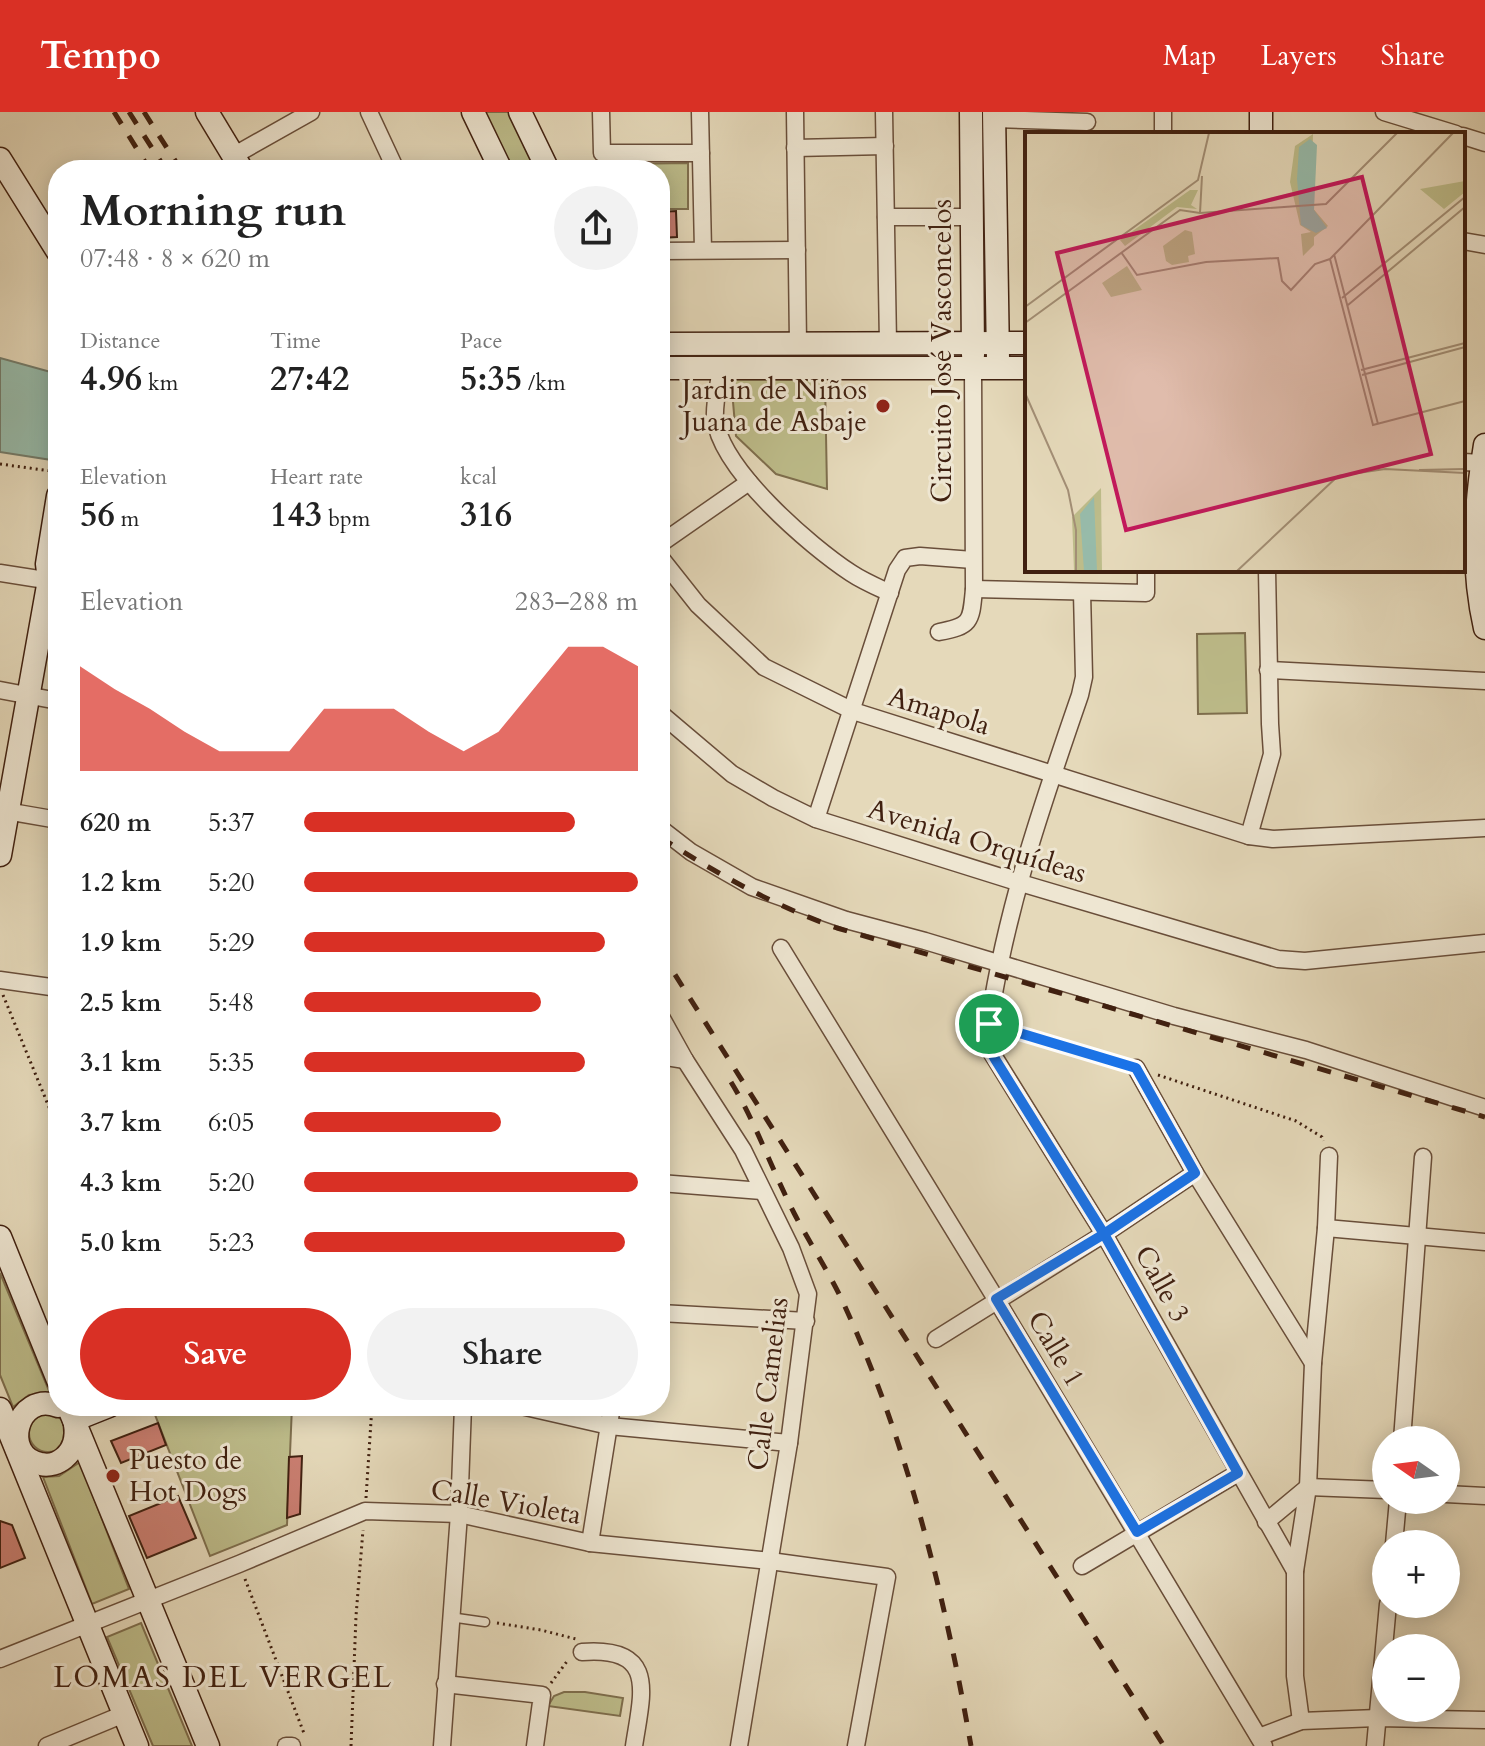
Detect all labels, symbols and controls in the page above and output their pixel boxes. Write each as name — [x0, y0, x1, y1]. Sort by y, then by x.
text: Tempo — [40, 30, 161, 82]
text: Map — [1163, 37, 1216, 75]
text: Layers — [1260, 37, 1337, 75]
text: Share — [1381, 37, 1445, 75]
inset map — [1025, 132, 1465, 572]
text: Morning run — [80, 181, 346, 241]
button: share — [554, 186, 638, 270]
street label: Circuito José Vasconcelos — [923, 199, 961, 503]
text: 07:48 · 8 × 620 m — [80, 241, 270, 276]
text: Distance — [80, 326, 160, 356]
text: Time — [270, 326, 321, 356]
text: Pace — [460, 326, 503, 356]
text: 4.96 — [80, 356, 142, 402]
text: 27:42 — [270, 356, 350, 402]
text: 5:35 — [460, 356, 522, 402]
text: km — [142, 368, 178, 398]
text: /km — [522, 368, 566, 398]
place label: Jardin de Niños Juana de Asbaje — [678, 371, 867, 441]
marker: Jardin de Niños Juana de Asbaje — [874, 397, 892, 415]
text: Elevation — [80, 462, 167, 492]
text: Heart rate — [270, 462, 363, 492]
text: kcal — [460, 462, 497, 492]
text: 56 — [80, 492, 115, 538]
text: 143 — [270, 492, 322, 538]
text: 316 — [460, 492, 512, 538]
text: m — [115, 504, 139, 534]
text: bpm — [322, 504, 370, 534]
text: Elevation — [80, 584, 183, 619]
text: 283–288 m — [515, 584, 638, 619]
street label: Amapola — [883, 677, 995, 745]
street label: Avenida Orquídeas — [863, 790, 1091, 892]
text: 620 m — [80, 805, 151, 840]
text: 5:37 — [208, 805, 255, 840]
text: 1.2 km — [80, 865, 161, 900]
text: 5:20 — [208, 865, 255, 900]
text: 1.9 km — [80, 925, 161, 960]
text: 5:29 — [208, 925, 255, 960]
text: 2.5 km — [80, 985, 161, 1020]
text: 5:48 — [208, 985, 255, 1020]
pin — [955, 990, 1023, 1058]
icon: arrive — [967, 1002, 1011, 1046]
text: 3.1 km — [80, 1045, 161, 1080]
text: 5:35 — [208, 1045, 255, 1080]
text: 3.7 km — [80, 1105, 161, 1140]
text: 6:05 — [208, 1105, 255, 1140]
text: 4.3 km — [80, 1165, 161, 1200]
text: 5:20 — [208, 1165, 255, 1200]
text: 5.0 km — [80, 1225, 161, 1260]
text: 5:23 — [208, 1225, 255, 1260]
street label: Calle 3 — [1125, 1239, 1199, 1329]
street label: Calle Camelias — [739, 1295, 797, 1473]
street label: Calle 1 — [1019, 1304, 1093, 1394]
button: Save — [80, 1308, 351, 1400]
button: Share — [367, 1308, 638, 1400]
north arrow — [1372, 1426, 1460, 1514]
map controls — [1372, 1426, 1460, 1722]
place label: Puesto de Hot Dogs — [129, 1441, 247, 1511]
marker: Puesto de Hot Dogs — [104, 1467, 122, 1485]
street label: Calle Violeta — [428, 1470, 584, 1534]
button: + — [1372, 1530, 1460, 1618]
button: − — [1372, 1634, 1460, 1722]
district label: LOMAS DEL VERGEL — [53, 1657, 393, 1698]

